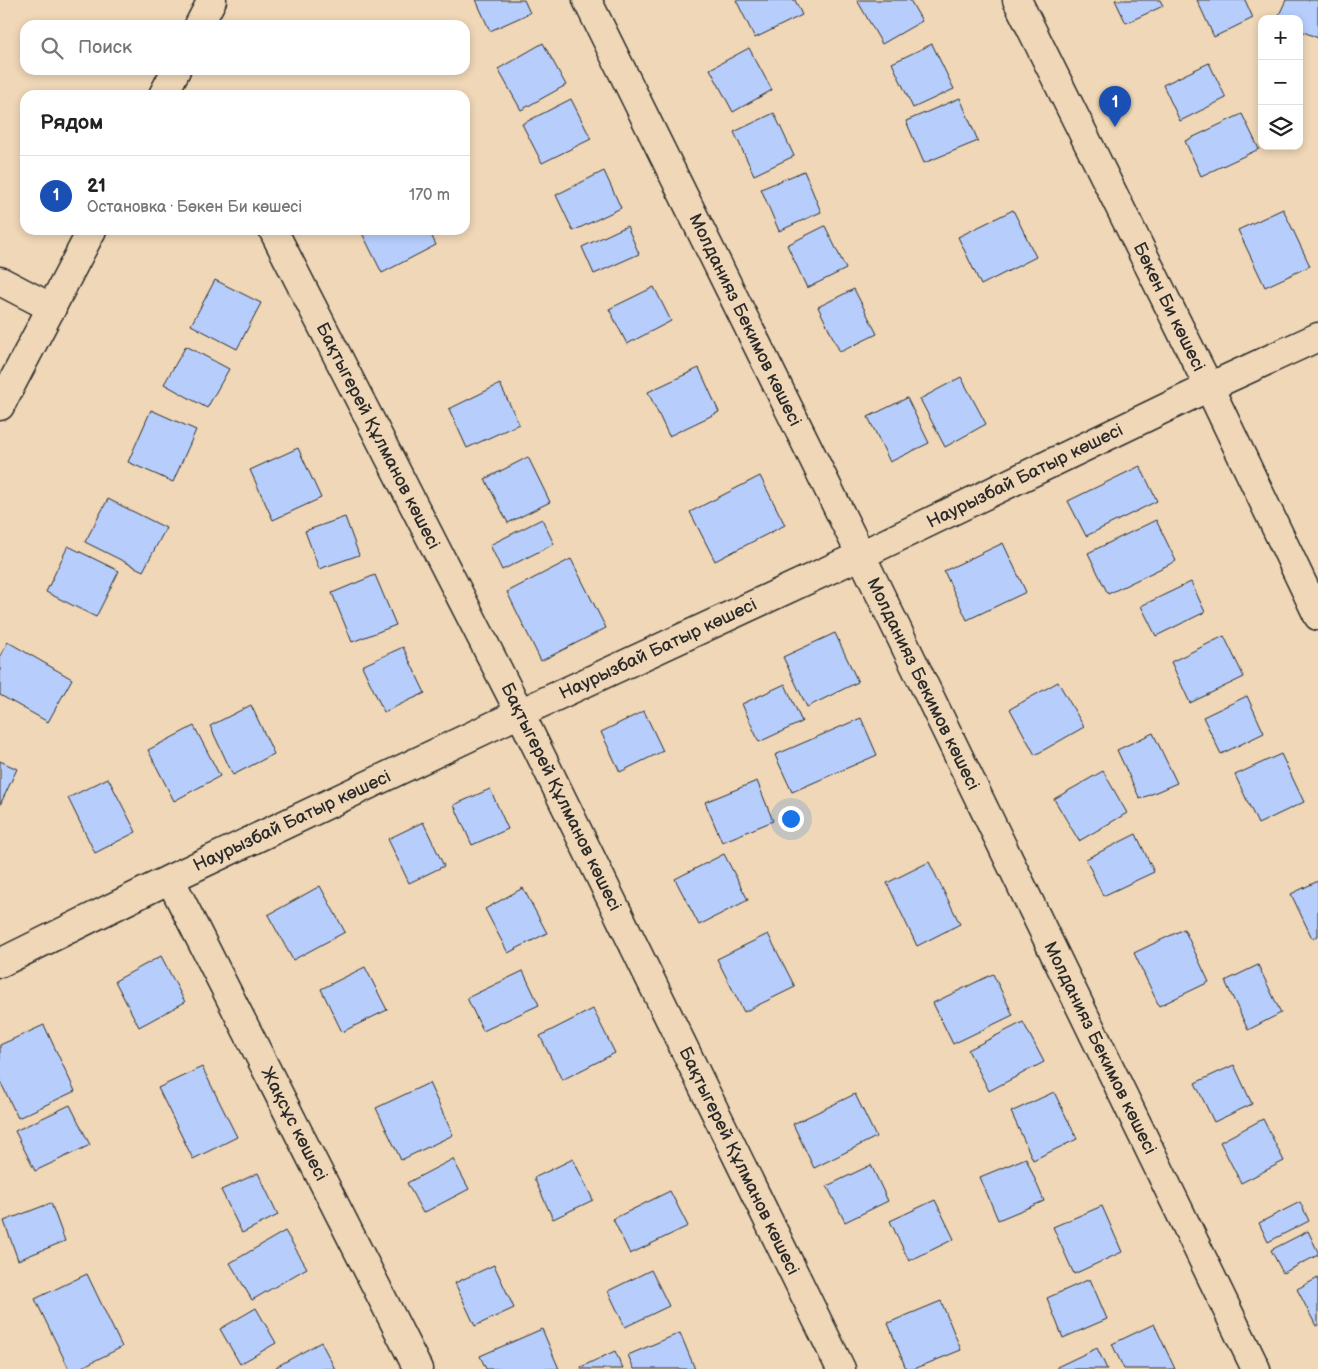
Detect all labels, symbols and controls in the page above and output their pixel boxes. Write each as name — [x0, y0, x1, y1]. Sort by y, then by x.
map controls — [1258, 15, 1303, 150]
button: + — [1258, 15, 1303, 60]
search box — [20, 20, 470, 75]
icon: search — [38, 34, 66, 62]
text: Поиск — [78, 36, 132, 59]
button: − — [1258, 60, 1303, 105]
pin: 1 — [1099, 86, 1131, 127]
button: layers — [1258, 105, 1303, 150]
text: Рядом — [40, 110, 103, 135]
text: 21 — [87, 175, 106, 198]
text: 1 — [53, 186, 59, 205]
text: 170 m — [409, 186, 450, 205]
text: Остановка · Бөкен Би көшесі — [87, 198, 302, 217]
street label: Молданияз Бекимов көшесі — [684, 210, 806, 430]
street label: Бөкен Би көшесі — [1129, 239, 1209, 375]
street label: Бақтыгерей Құлманов көшесі — [312, 319, 444, 553]
street label: Наурызбай Батыр көшесі — [924, 419, 1126, 533]
street label: Молданияз Бекимов көшесі — [862, 574, 984, 794]
street label: Наурызбай Батыр көшесі — [556, 594, 760, 704]
street label: Бақтыгерей Құлманов көшесі — [496, 679, 626, 915]
street label: Наурызбай Батыр көшесі — [190, 766, 394, 876]
your location — [778, 806, 804, 832]
street label: Молданияз Бекимов көшесі — [1039, 938, 1161, 1158]
street label: Бақтыгерей Құлманов көшесі — [674, 1043, 804, 1279]
street label: Жақсұс көшесі — [256, 1064, 332, 1184]

